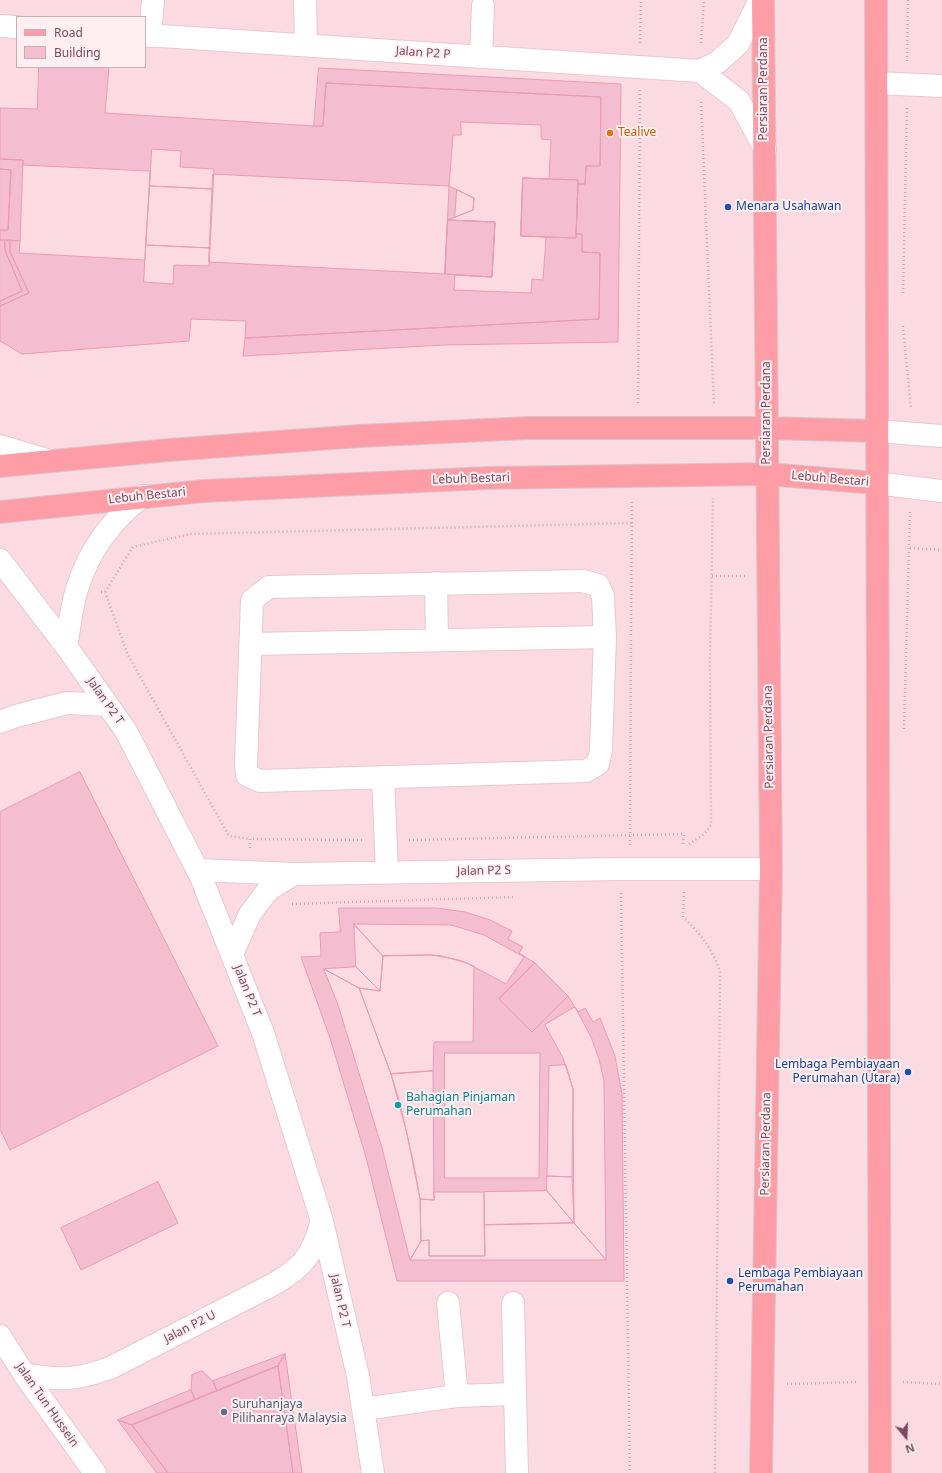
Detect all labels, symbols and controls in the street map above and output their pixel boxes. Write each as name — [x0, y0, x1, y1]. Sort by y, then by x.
legend — [16, 16, 146, 68]
text: Road — [54, 24, 83, 41]
street label: Persiaran Perdana — [757, 37, 771, 141]
text: Building — [54, 44, 101, 61]
street label: Jalan P2 P — [395, 44, 451, 62]
place label: Tealive — [618, 126, 656, 140]
marker: Tealive — [605, 128, 615, 138]
place label: Menara Usahawan — [736, 200, 841, 214]
marker: Menara Usahawan — [723, 202, 733, 212]
street label: Persiaran Perdana — [760, 361, 774, 465]
street label: Lebuh Bestari — [791, 468, 869, 490]
street label: Lebuh Bestari — [432, 470, 510, 488]
street label: Lebuh Bestari — [108, 485, 186, 507]
street label: Jalan P2 T — [84, 675, 126, 727]
street label: Persiaran Perdana — [761, 685, 777, 789]
street label: Jalan P2 S — [457, 863, 511, 879]
street label: Jalan P2 T — [230, 963, 264, 1019]
place label: Lembaga Pembiayaan Perumahan (Utara) — [775, 1058, 900, 1086]
marker: Lembaga Pembiayaan Perumahan (Utara) — [903, 1067, 913, 1077]
place label: Bahagian Pinjaman Perumahan — [406, 1091, 515, 1119]
street label: Persiaran Perdana — [758, 1092, 774, 1196]
marker: Bahagian Pinjaman Perumahan — [393, 1100, 403, 1110]
place label: Lembaga Pembiayaan Perumahan — [738, 1267, 863, 1295]
street label: Jalan P2 T — [327, 1273, 353, 1329]
marker: Lembaga Pembiayaan Perumahan — [725, 1276, 735, 1286]
street label: Jalan P2 U — [162, 1308, 218, 1346]
street label: Jalan Tun Hussein — [13, 1360, 81, 1450]
place label: Suruhanjaya Pilihanraya Malaysia — [232, 1398, 347, 1426]
marker: Suruhanjaya Pilihanraya Malaysia — [219, 1407, 229, 1417]
north arrow — [886, 1417, 926, 1457]
text: N — [903, 1440, 917, 1457]

